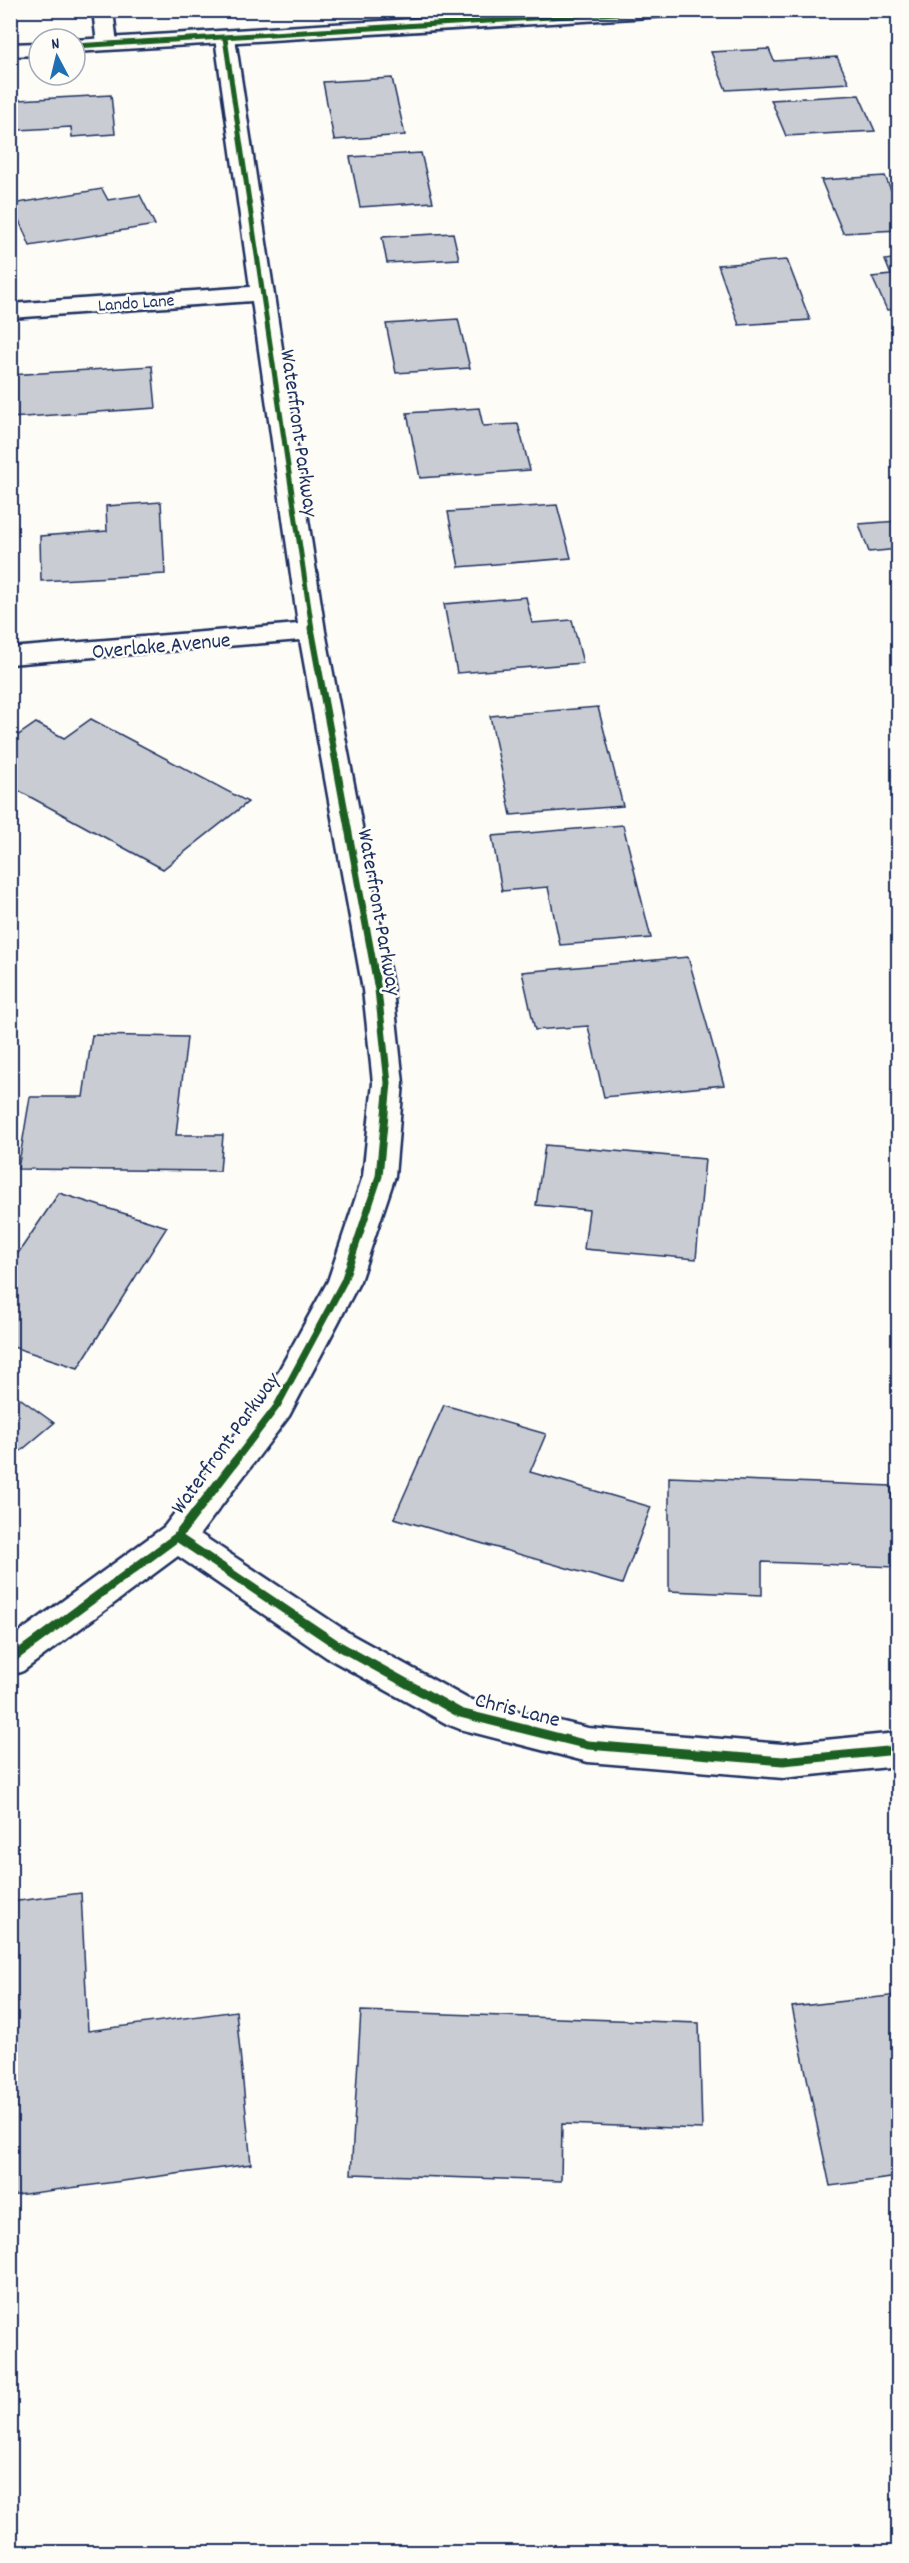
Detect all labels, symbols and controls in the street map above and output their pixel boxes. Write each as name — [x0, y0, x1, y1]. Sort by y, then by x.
north arrow — [27, 27, 87, 87]
text: N — [50, 33, 61, 56]
street label: Lando Lane — [97, 289, 175, 320]
street label: Waterfront Parkway — [270, 348, 325, 520]
street label: Overlake Avenue — [91, 626, 232, 669]
street label: Waterfront Parkway — [348, 827, 408, 999]
street label: Waterfront Parkway — [165, 1366, 290, 1521]
street label: Chris Lane — [471, 1686, 563, 1737]

